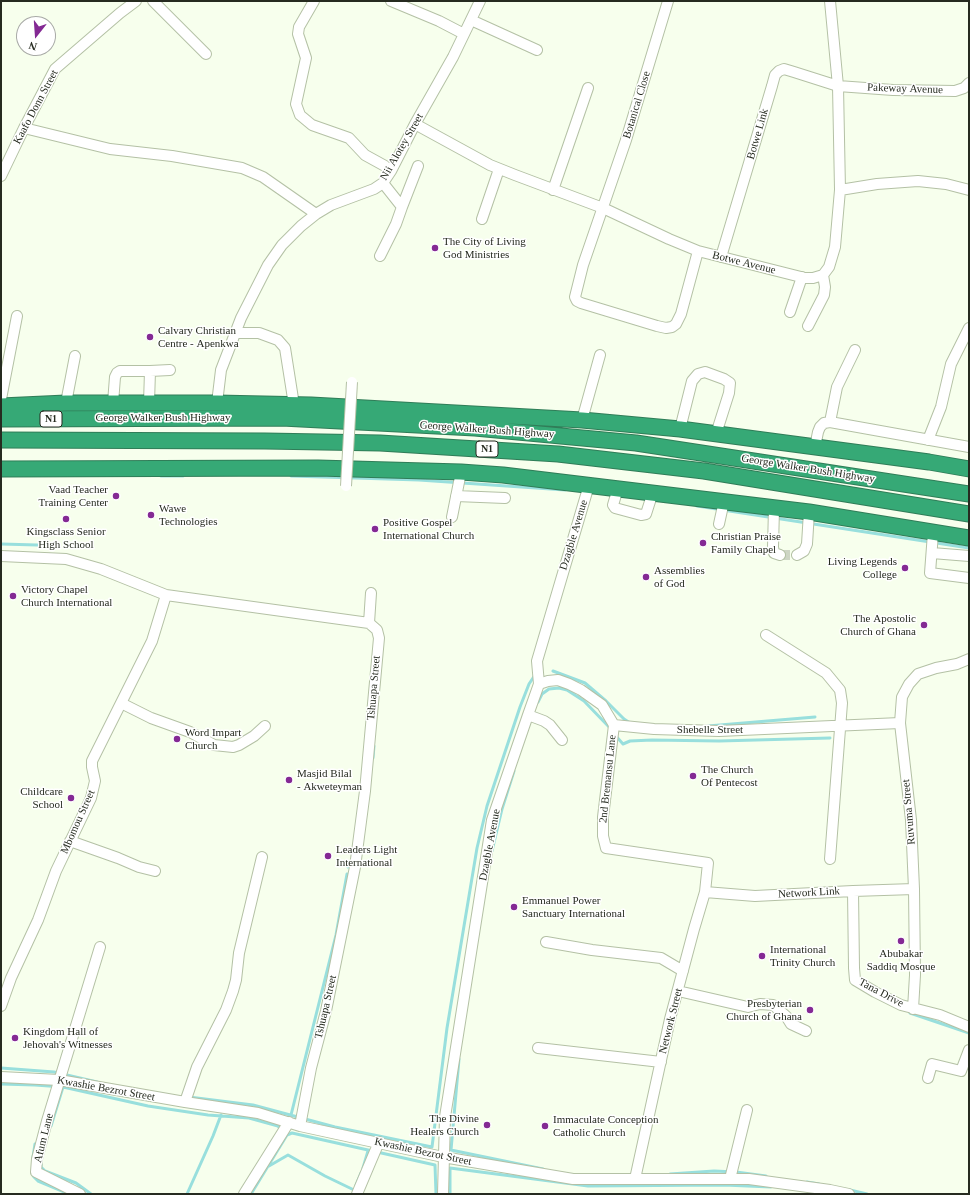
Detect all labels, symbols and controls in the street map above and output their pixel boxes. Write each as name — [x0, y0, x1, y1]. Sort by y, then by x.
north arrow — [16, 16, 56, 56]
text: N — [27, 40, 38, 53]
street label: Kaafo Donn Street — [11, 67, 61, 147]
street label: Botanical Close — [620, 70, 654, 140]
street label: Pakeway Avenue — [867, 81, 943, 97]
street label: Botwe Link — [744, 107, 772, 161]
street label: Nii Alotey Street — [377, 111, 427, 183]
place label: The City of Living God Ministries — [443, 235, 526, 261]
marker: The City of Living God Ministries — [430, 243, 440, 253]
street label: Botwe Avenue — [711, 249, 777, 277]
place label: Calvary Christian Centre - Apenkwa — [158, 324, 239, 350]
marker: Calvary Christian Centre - Apenkwa — [145, 332, 155, 342]
road number: N1 — [40, 411, 62, 427]
street label: George Walker Bush Highway — [96, 411, 230, 425]
street label: George Walker Bush Highway — [419, 419, 555, 441]
road number: N1 — [476, 441, 498, 457]
street label: George Walker Bush Highway — [740, 452, 876, 486]
place label: Vaad Teacher Training Center — [38, 483, 108, 509]
marker: Vaad Teacher Training Center — [111, 491, 121, 501]
street label: Dzagble Avenue — [557, 498, 591, 572]
place label: Wawe Technologies — [159, 502, 217, 528]
marker: Wawe Technologies — [146, 510, 156, 520]
marker: Kingsclass Senior High School — [61, 514, 71, 524]
place label: Positive Gospel International Church — [383, 516, 474, 542]
marker: Positive Gospel International Church — [370, 524, 380, 534]
place label: Kingsclass Senior High School — [26, 525, 106, 551]
place label: Christian Praise Family Chapel — [711, 530, 781, 556]
marker: Christian Praise Family Chapel — [698, 538, 708, 548]
place label: Living Legends College — [828, 555, 897, 581]
marker: Living Legends College — [900, 563, 910, 573]
place label: Assemblies of God — [654, 564, 705, 590]
marker: Assemblies of God — [641, 572, 651, 582]
place label: Victory Chapel Church International — [21, 583, 112, 609]
marker: Victory Chapel Church International — [8, 591, 18, 601]
place label: The Apostolic Church of Ghana — [840, 612, 916, 638]
marker: The Apostolic Church of Ghana — [919, 620, 929, 630]
street label: Tshuapa Street — [365, 655, 383, 721]
street label: Shebelle Street — [677, 723, 743, 737]
place label: Word Impart Church — [185, 726, 241, 752]
marker: Word Impart Church — [172, 734, 182, 744]
street label: 2nd Bremansu Lane — [597, 734, 619, 824]
place label: The Church Of Pentecost — [701, 763, 758, 789]
place label: Masjid Bilal - Akweteyman — [297, 767, 362, 793]
marker: The Church Of Pentecost — [688, 771, 698, 781]
marker: Masjid Bilal - Akweteyman — [284, 775, 294, 785]
street label: Ruvuma Street — [900, 779, 918, 845]
place label: Childcare School — [20, 785, 63, 811]
street label: Mbomou Street — [58, 788, 98, 856]
marker: Childcare School — [66, 793, 76, 803]
street label: Dzagble Avenue — [477, 808, 503, 882]
place label: Leaders Light International — [336, 843, 397, 869]
marker: Leaders Light International — [323, 851, 333, 861]
street label: Network Link — [778, 885, 840, 901]
place label: Emmanuel Power Sanctuary International — [522, 894, 625, 920]
marker: Emmanuel Power Sanctuary International — [509, 902, 519, 912]
marker: Abubakar Saddiq Mosque — [896, 936, 906, 946]
place label: International Trinity Church — [770, 943, 835, 969]
place label: Abubakar Saddiq Mosque — [867, 947, 935, 973]
marker: International Trinity Church — [757, 951, 767, 961]
street label: Tshuapa Street — [312, 974, 340, 1040]
street label: Tana Drive — [856, 976, 906, 1010]
street label: Network Street — [657, 987, 685, 1055]
place label: Presbyterian Church of Ghana — [726, 997, 802, 1023]
marker: Presbyterian Church of Ghana — [805, 1005, 815, 1015]
place label: Kingdom Hall of Jehovah's Witnesses — [23, 1025, 112, 1051]
marker: Kingdom Hall of Jehovah's Witnesses — [10, 1033, 20, 1043]
street label: Kwashie Bezrot Street — [56, 1074, 156, 1104]
street label: Afum Lane — [31, 1112, 57, 1164]
place label: The Divine Healers Church — [410, 1112, 479, 1138]
place label: Immaculate Conception Catholic Church — [553, 1113, 658, 1139]
marker: The Divine Healers Church — [482, 1120, 492, 1130]
marker: Immaculate Conception Catholic Church — [540, 1121, 550, 1131]
street label: Kwashie Bezrot Street — [373, 1135, 473, 1169]

